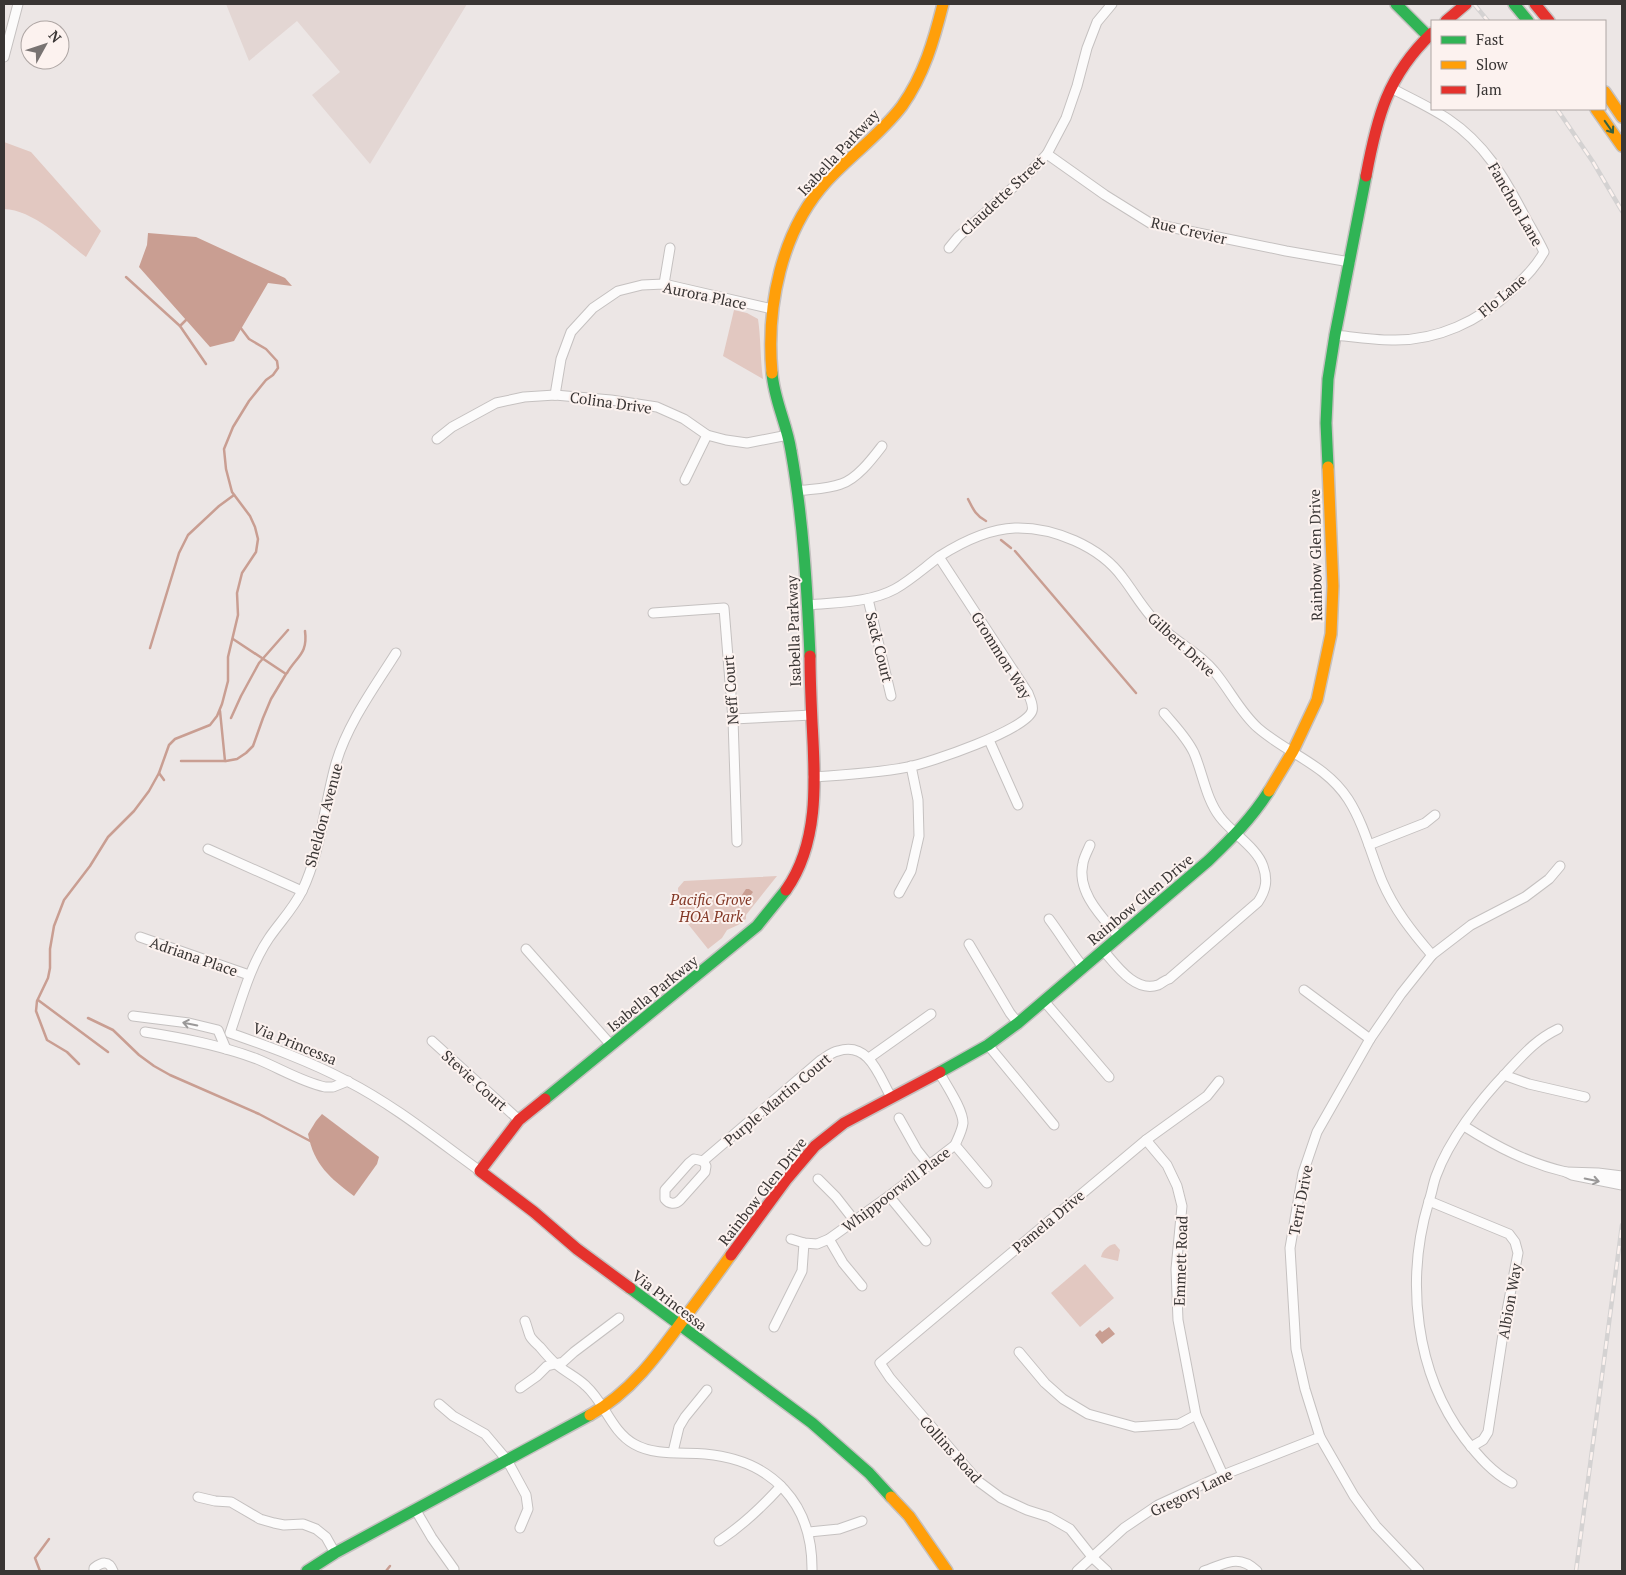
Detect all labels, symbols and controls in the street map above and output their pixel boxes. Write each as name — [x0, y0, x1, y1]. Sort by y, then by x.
north arrow — [20, 20, 70, 70]
legend — [1431, 20, 1606, 110]
text: N — [45, 26, 66, 47]
text: Fast — [1476, 29, 1504, 49]
text: Slow — [1476, 54, 1509, 74]
text: Jam — [1476, 79, 1502, 99]
street label: Isabella Parkway — [793, 104, 884, 200]
one-way arrow — [1604, 120, 1614, 134]
street label: Claudette Street — [955, 150, 1049, 239]
street label: Fanchon Lane — [1484, 158, 1548, 250]
street label: Rue Crevier — [1149, 212, 1229, 249]
street label: Flo Lane — [1474, 269, 1530, 321]
street label: Aurora Place — [661, 276, 749, 314]
street label: Colina Drive — [569, 386, 653, 418]
street label: Rainbow Glen Drive — [1304, 489, 1326, 621]
street label: Isabella Parkway — [781, 575, 805, 687]
street label: Gilbert Drive — [1144, 607, 1220, 681]
street label: Grommon Way — [967, 608, 1037, 703]
street label: Sack Court — [862, 610, 898, 685]
street label: Neff Court — [718, 654, 742, 726]
street label: Sheldon Avenue — [300, 761, 346, 869]
street label: Rainbow Glen Drive — [1083, 849, 1197, 949]
park label: Pacific Grove HOA Park — [669, 889, 752, 926]
street label: Adriana Place — [147, 932, 241, 980]
street label: Isabella Parkway — [602, 950, 702, 1036]
street label: Via Princessa — [250, 1017, 340, 1069]
one-way arrow — [183, 1019, 199, 1028]
street label: Stevie Court — [438, 1045, 512, 1115]
street label: Purple Martin Court — [719, 1048, 835, 1150]
street label: Rainbow Glen Drive — [713, 1133, 811, 1249]
street label: Whippoorwill Place — [838, 1142, 954, 1236]
street label: Terri Drive — [1283, 1163, 1317, 1237]
one-way arrow — [1584, 1176, 1600, 1185]
street label: Pamela Drive — [1008, 1185, 1088, 1257]
street label: Emmett Road — [1168, 1215, 1192, 1307]
street label: Albion Way — [1493, 1261, 1526, 1340]
street label: Via Princessa — [628, 1265, 712, 1335]
street label: Collins Road — [916, 1411, 986, 1487]
street label: Gregory Lane — [1146, 1463, 1236, 1521]

